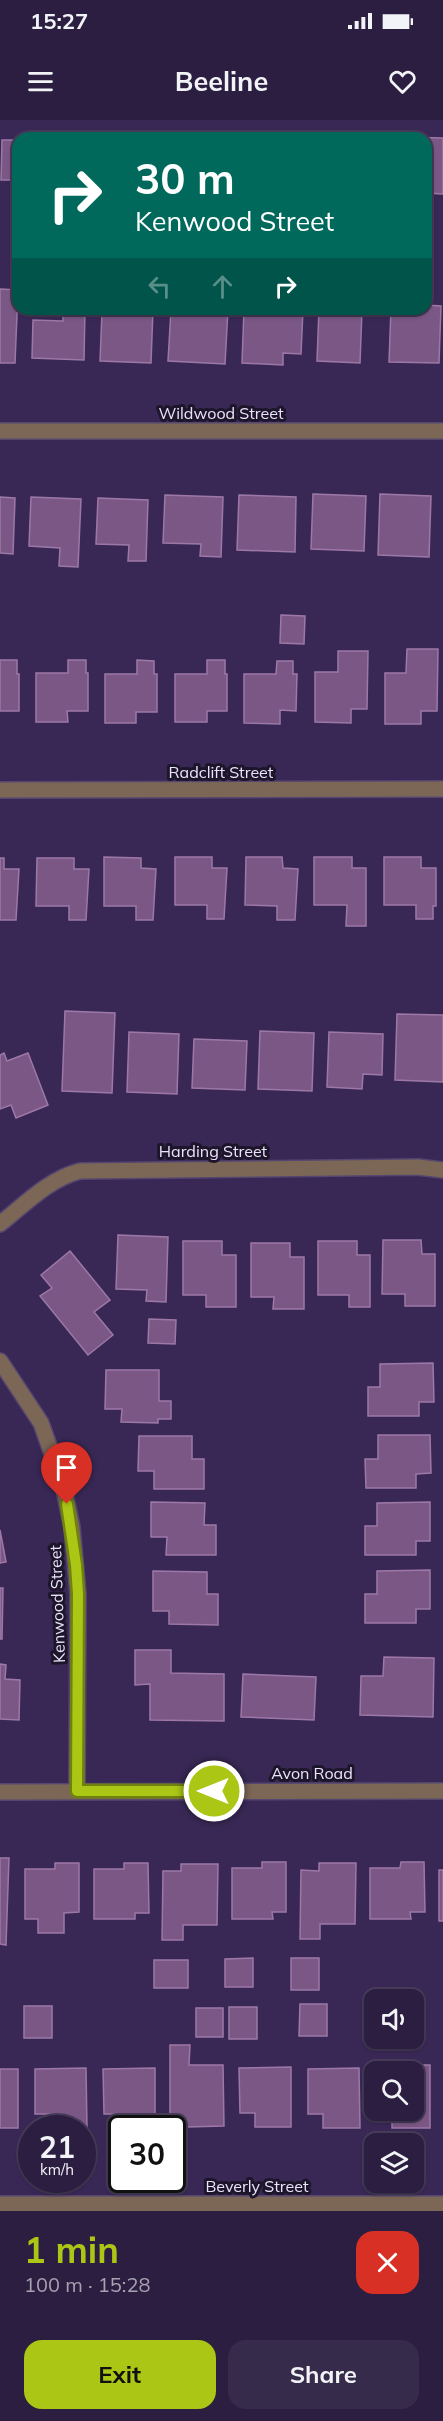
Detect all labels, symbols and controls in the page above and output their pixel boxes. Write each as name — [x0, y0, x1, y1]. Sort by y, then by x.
text: 15:27 — [30, 7, 88, 35]
text: Beeline — [175, 64, 268, 98]
icon: menu — [24, 65, 57, 98]
icon: heart — [386, 65, 419, 98]
text: 30 m — [135, 152, 235, 205]
icon: right — [36, 156, 114, 234]
text: Kenwood Street — [135, 204, 334, 238]
icon: left — [143, 270, 176, 303]
icon: ahead — [206, 270, 239, 303]
icon: right — [269, 270, 302, 303]
street label: Wildwood Street — [158, 403, 284, 423]
street label: Radclift Street — [169, 762, 274, 782]
street label: Harding Street — [159, 1141, 268, 1161]
pin — [41, 1442, 92, 1504]
icon: arrive — [50, 1451, 83, 1484]
street label: Kenwood Street — [45, 1544, 69, 1663]
position arrow — [182, 1759, 246, 1823]
street label: Avon Road — [271, 1763, 353, 1783]
map controls — [364, 1989, 424, 2193]
button: sound — [364, 1989, 424, 2049]
button: search — [364, 2061, 424, 2121]
speed limit sign: 30 — [108, 2115, 186, 2193]
text: 21 — [39, 2128, 75, 2166]
button: layers — [364, 2133, 424, 2193]
text: km/h — [40, 2160, 74, 2179]
street label: Beverly Street — [205, 2176, 309, 2196]
text: 1 min — [24, 2227, 119, 2272]
button: close — [356, 2231, 419, 2294]
text: 100 m · 15:28 — [24, 2272, 150, 2297]
button: Exit — [24, 2340, 216, 2409]
button: Share — [228, 2340, 419, 2409]

